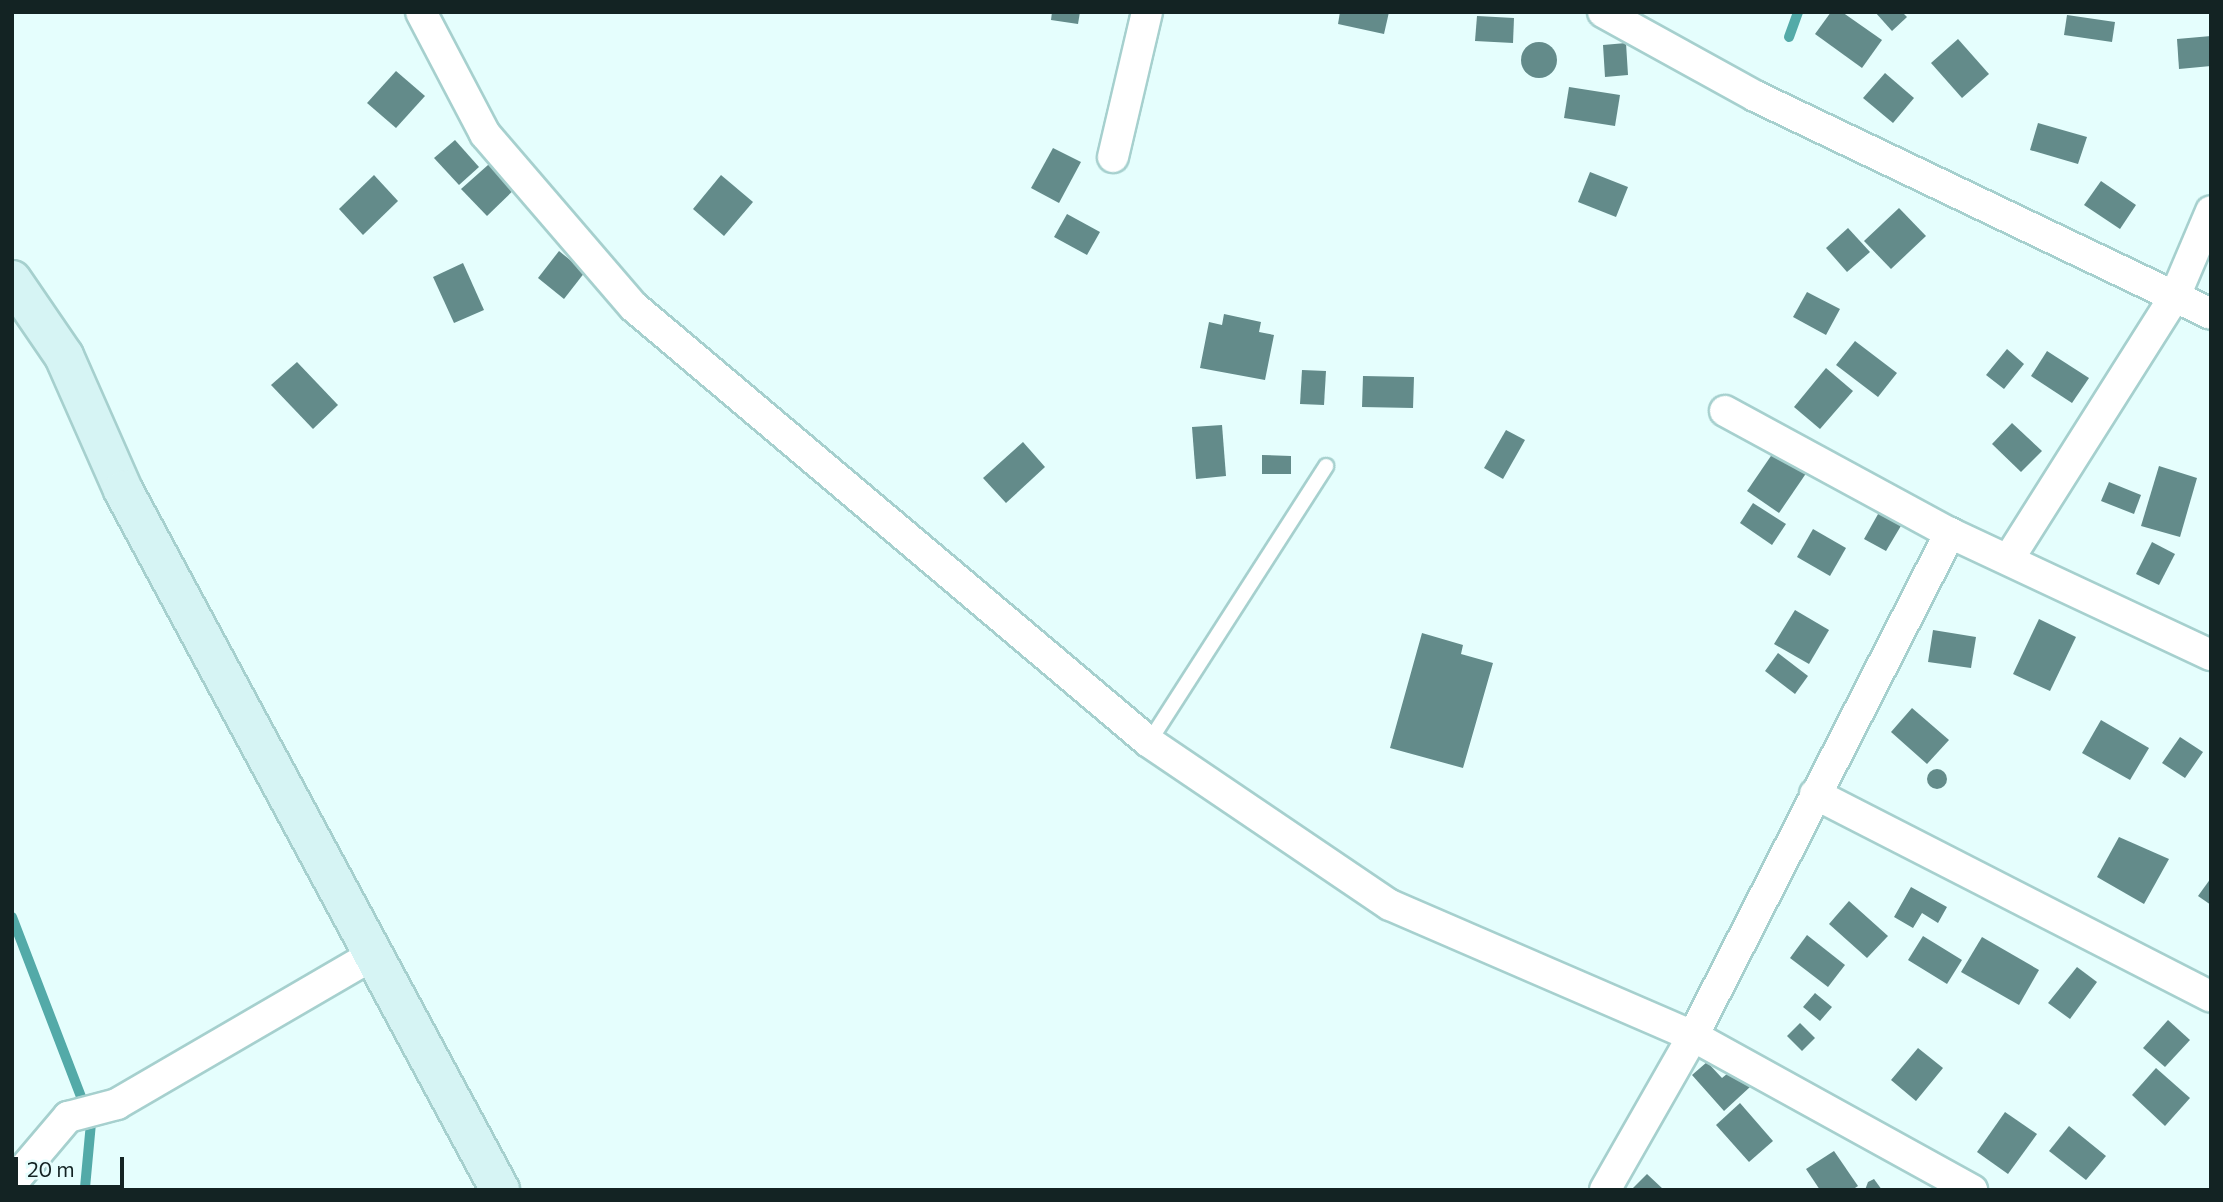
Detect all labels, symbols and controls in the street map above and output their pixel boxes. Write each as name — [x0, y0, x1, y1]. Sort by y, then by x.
scale bar — [18, 1142, 128, 1186]
text: 20 m — [27, 1156, 75, 1181]

